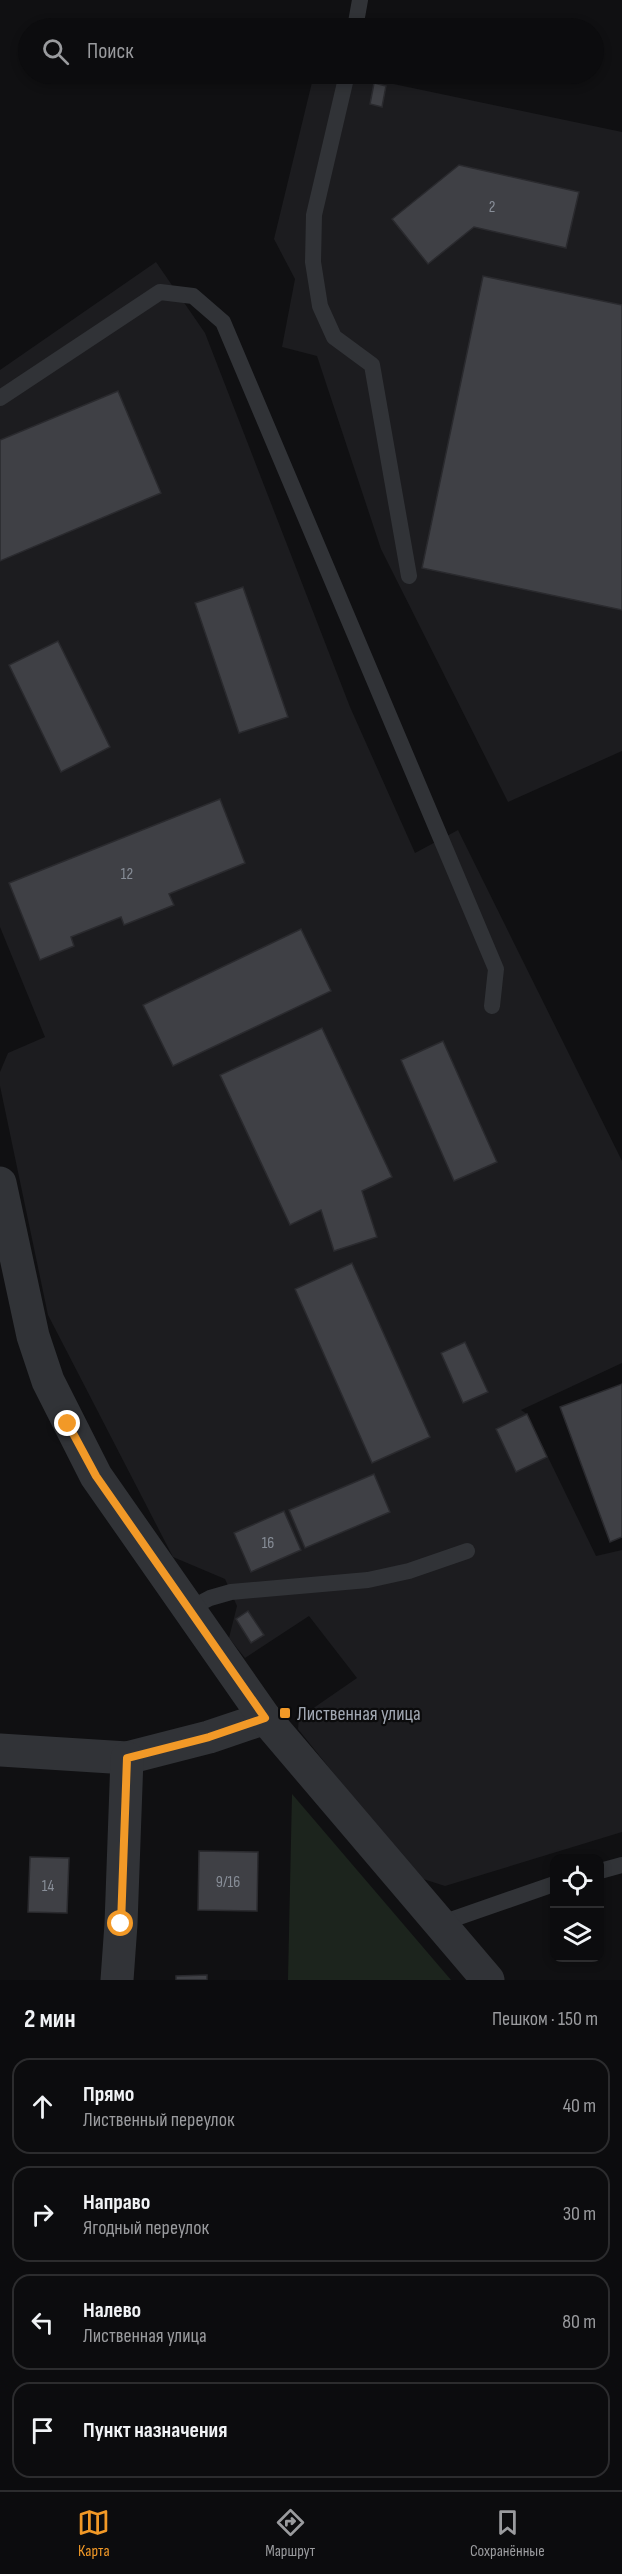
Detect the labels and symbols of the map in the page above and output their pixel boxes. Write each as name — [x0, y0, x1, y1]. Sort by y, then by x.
house number: 2 — [489, 198, 495, 217]
house number: 12 — [121, 865, 133, 884]
route end — [54, 1410, 80, 1436]
house number: 16 — [262, 1534, 274, 1553]
place label: Лиственная улица — [297, 1702, 421, 1726]
marker: Лиственная улица — [278, 1706, 292, 1720]
house number: 9/16 — [216, 1873, 240, 1892]
house number: 14 — [42, 1877, 54, 1896]
route start — [107, 1910, 133, 1936]

